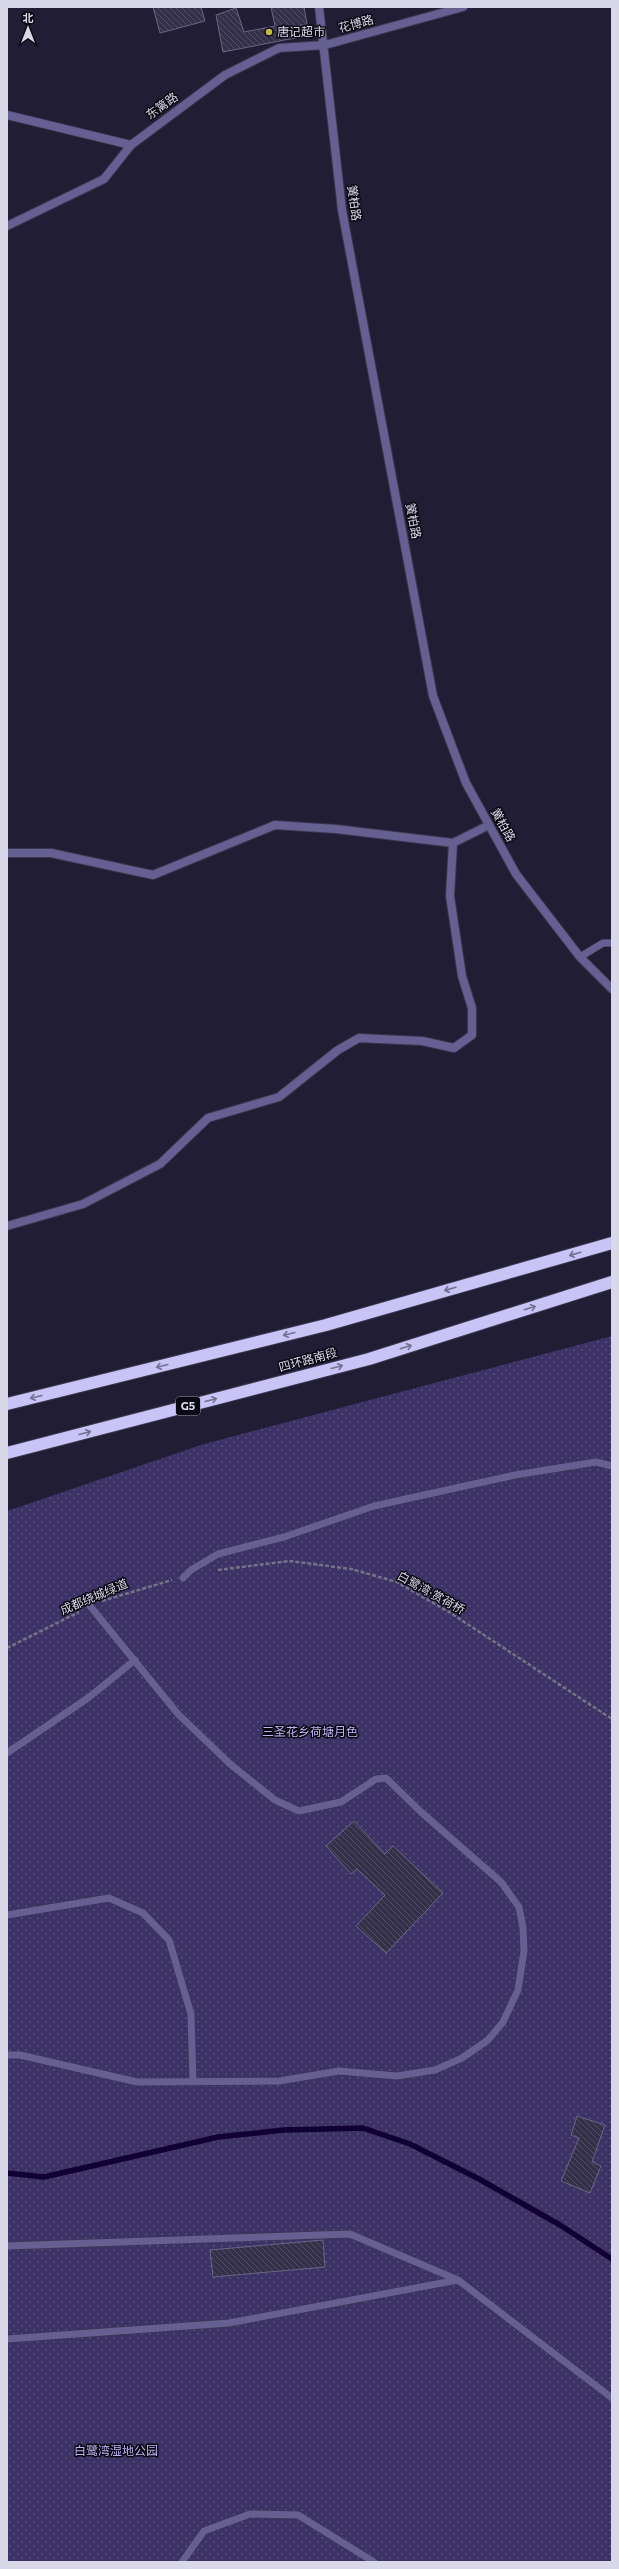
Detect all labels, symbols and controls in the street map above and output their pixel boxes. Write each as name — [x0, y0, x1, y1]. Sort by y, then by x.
north arrow — [8, 8, 48, 48]
text: 北 — [23, 11, 34, 24]
street label: 花博路 — [337, 12, 375, 34]
place label: 唐记超市 — [277, 24, 325, 38]
marker: 唐记超市 — [264, 27, 274, 37]
street label: 东篱路 — [143, 89, 180, 121]
street label: 黉柏路 — [346, 184, 364, 222]
street label: 黉柏路 — [404, 502, 424, 540]
street label: 黉柏路 — [489, 805, 519, 844]
one-way arrow — [568, 1251, 581, 1258]
one-way arrow — [443, 1286, 456, 1293]
one-way arrow — [524, 1304, 537, 1311]
one-way arrow — [282, 1331, 295, 1338]
one-way arrow — [400, 1343, 413, 1350]
street label: 四环路南段 — [277, 1345, 339, 1374]
one-way arrow — [156, 1362, 169, 1370]
one-way arrow — [330, 1363, 343, 1370]
one-way arrow — [30, 1394, 43, 1401]
one-way arrow — [204, 1396, 217, 1403]
road number: G5 — [176, 1397, 200, 1415]
one-way arrow — [79, 1429, 92, 1436]
street label: 白鹭湾·赏荷桥 — [395, 1568, 468, 1616]
street label: 成都绕城绿道 — [58, 1576, 129, 1617]
park label: 三圣花乡荷塘月色 — [262, 1724, 358, 1738]
park label: 白鹭湾湿地公园 — [74, 2443, 158, 2457]

